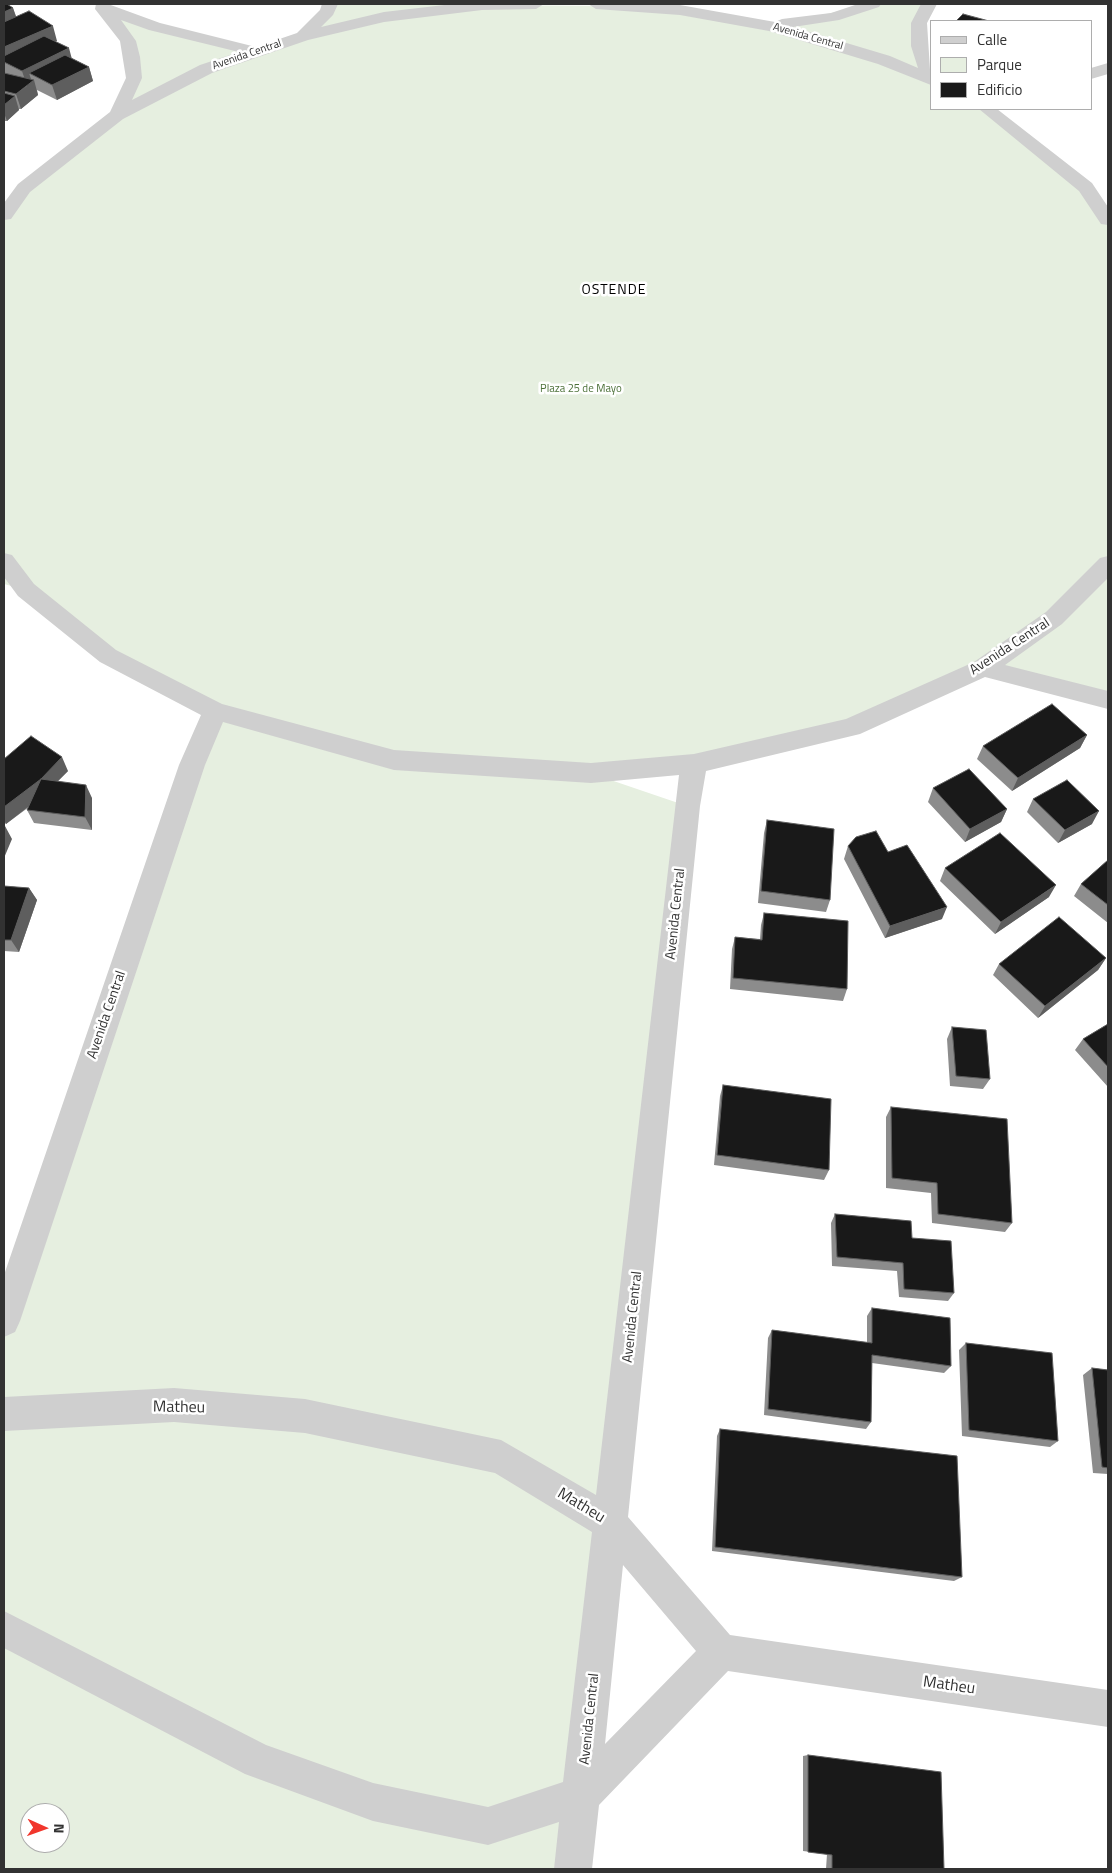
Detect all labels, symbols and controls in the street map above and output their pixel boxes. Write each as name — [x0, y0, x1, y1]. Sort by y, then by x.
legend — [930, 20, 1092, 110]
street label: Avenida Central — [771, 21, 845, 53]
text: Calle — [977, 28, 1007, 51]
street label: Avenida Central — [211, 37, 283, 73]
text: Parque — [977, 53, 1022, 76]
text: Edificio — [977, 78, 1022, 101]
district label: OSTENDE — [581, 283, 647, 299]
park label: Plaza 25 de Mayo — [540, 382, 622, 396]
street label: Avenida Central — [967, 615, 1053, 679]
street label: Avenida Central — [663, 867, 689, 961]
street label: Avenida Central — [84, 969, 130, 1061]
street label: Avenida Central — [620, 1270, 646, 1364]
street label: Matheu — [153, 1398, 205, 1418]
street label: Matheu — [554, 1484, 608, 1528]
street label: Avenida Central — [577, 1672, 603, 1766]
street label: Matheu — [922, 1673, 976, 1699]
north arrow — [20, 1803, 70, 1853]
text: N — [49, 1823, 70, 1834]

